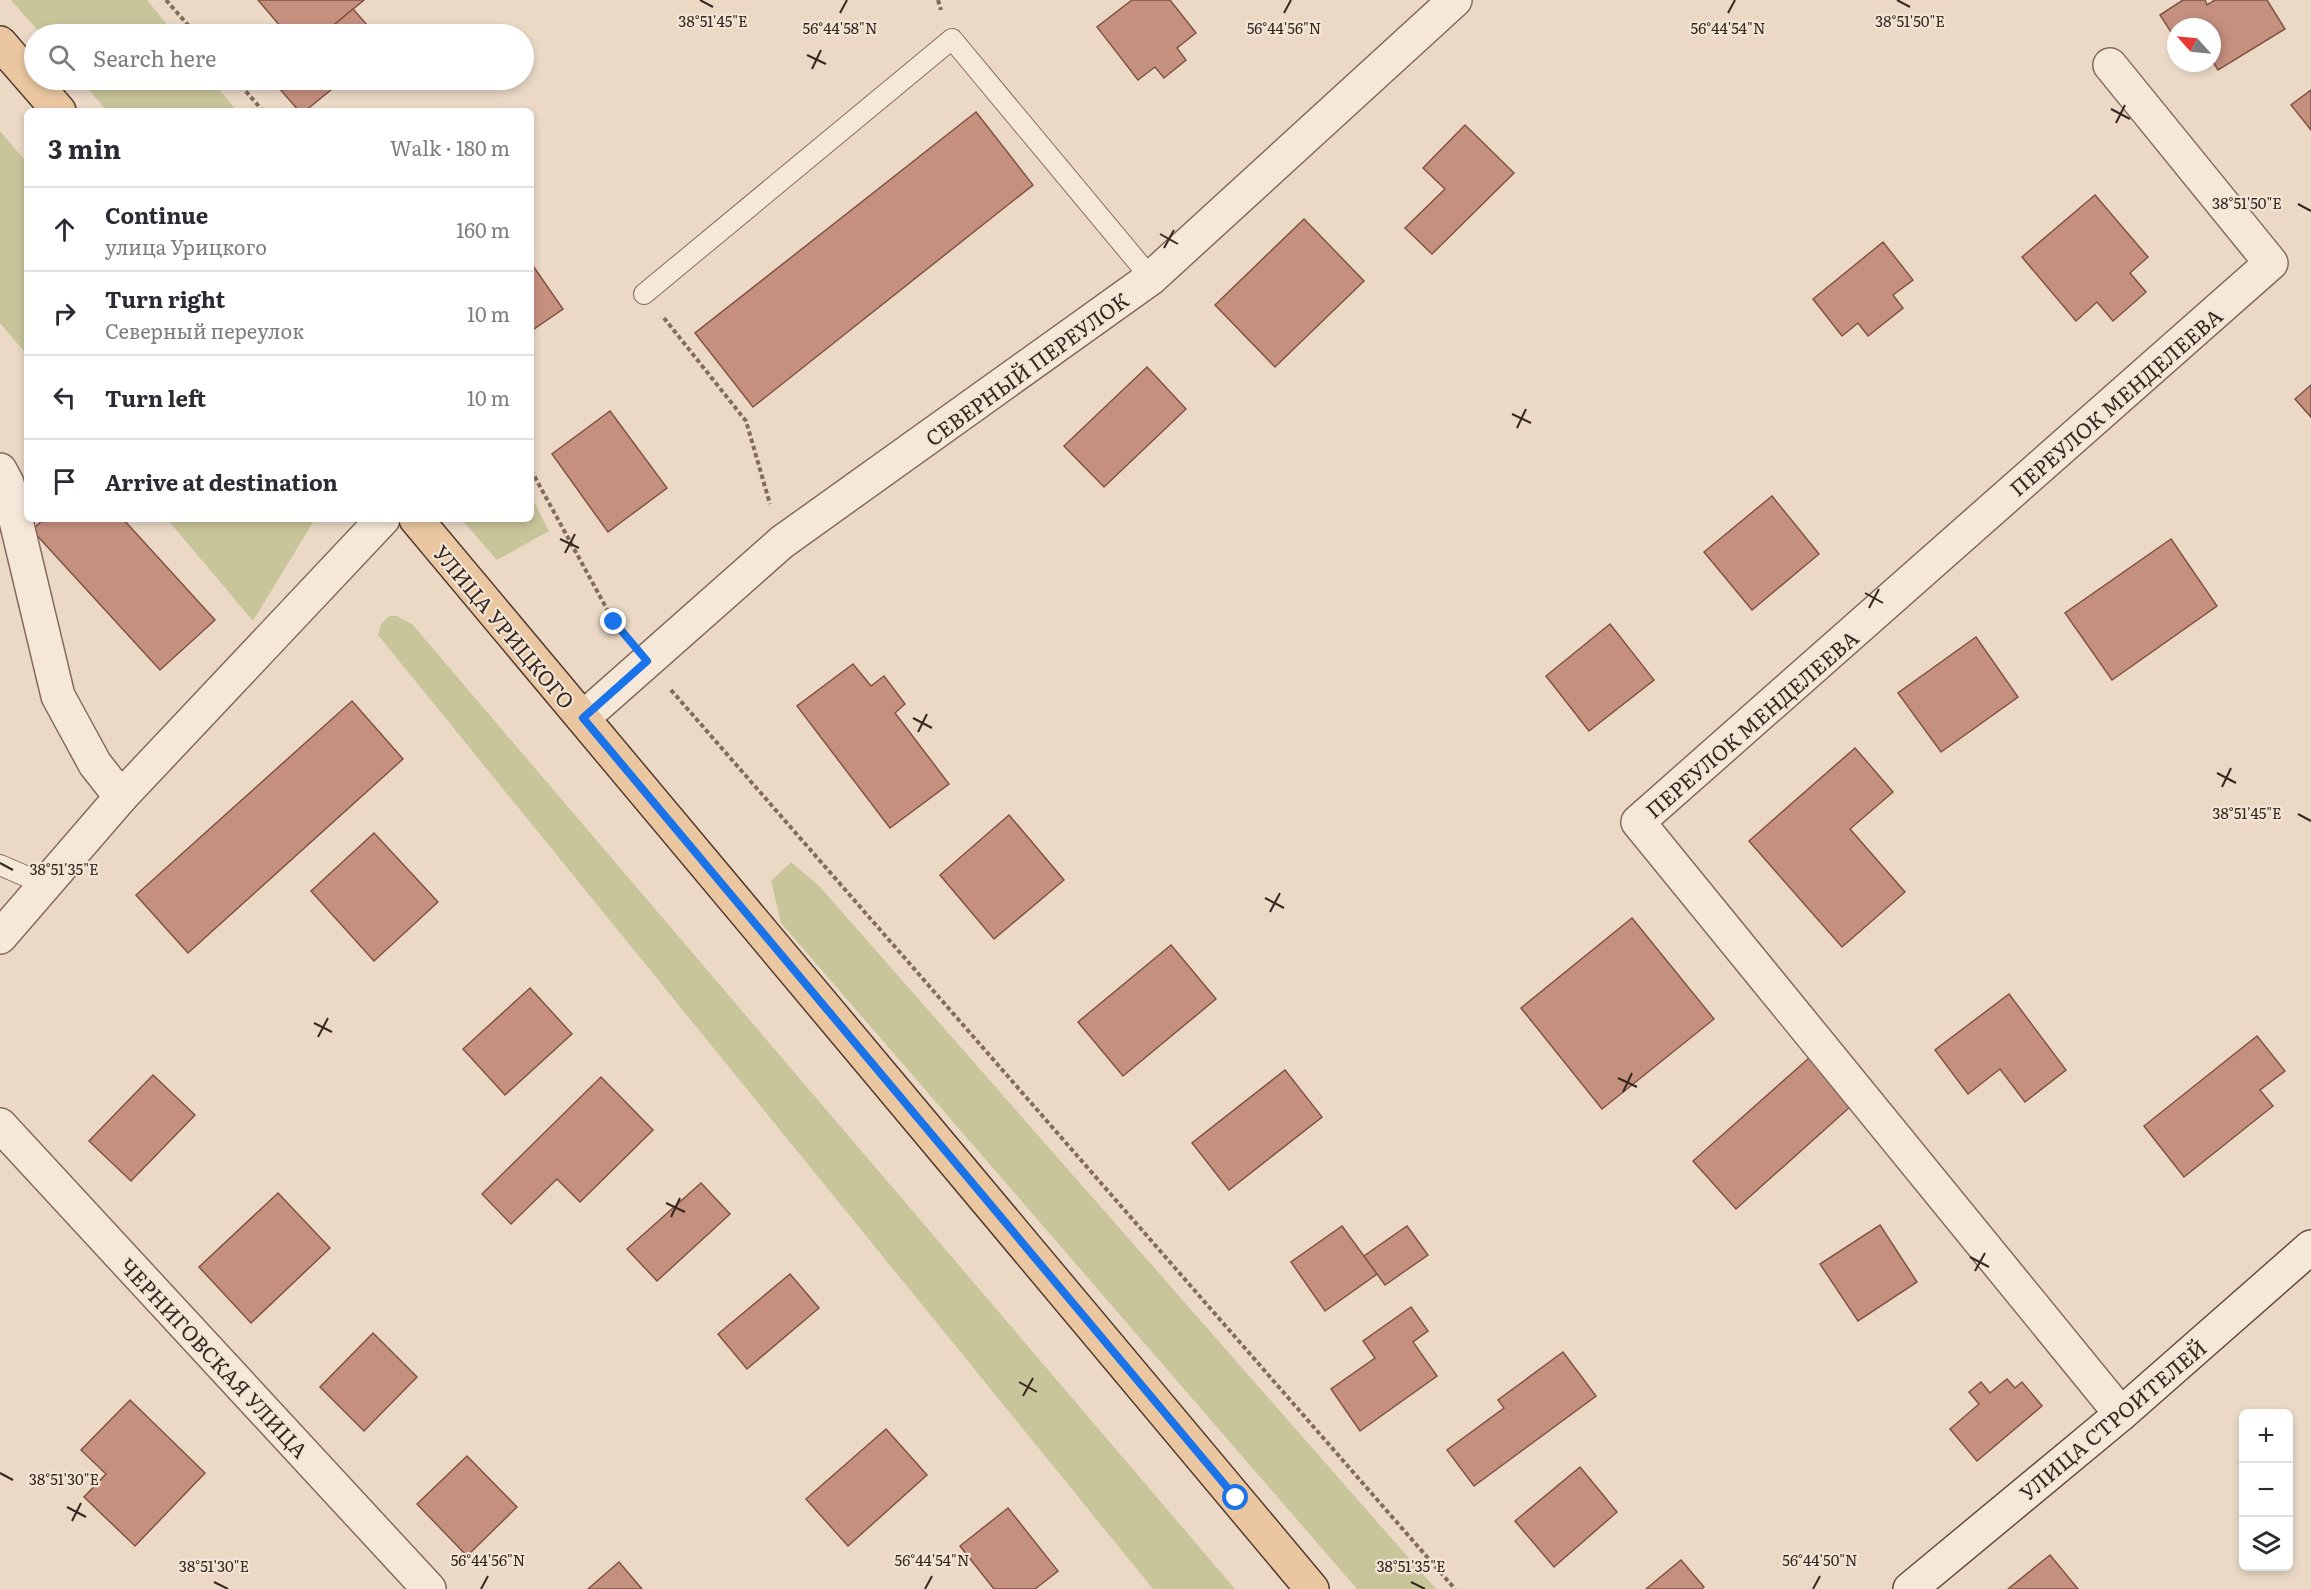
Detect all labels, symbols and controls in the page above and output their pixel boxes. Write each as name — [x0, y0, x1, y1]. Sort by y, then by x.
text: 38°51'45"E — [678, 9, 748, 32]
text: 38°51'50"E — [1875, 9, 1945, 32]
text: 56°44'58"N — [803, 16, 877, 39]
text: 56°44'56"N — [1247, 16, 1321, 39]
text: 56°44'54"N — [1691, 16, 1765, 39]
north arrow — [2167, 18, 2221, 72]
search box — [24, 24, 534, 90]
icon: search — [45, 41, 78, 74]
text: Search here — [93, 41, 216, 74]
text: 3 min — [48, 128, 121, 167]
text: Walk · 180 m — [390, 132, 510, 162]
text: 38°51'50"E — [2212, 191, 2282, 214]
text: Continue — [105, 198, 208, 231]
icon: ahead — [48, 213, 81, 246]
text: 160 m — [456, 214, 510, 244]
text: улица Урицкого — [105, 231, 267, 261]
text: Turn right — [105, 282, 225, 315]
street label: СЕВЕРНЫЙ ПЕРЕУЛОК — [918, 283, 1135, 452]
icon: right — [48, 297, 81, 330]
text: 10 m — [467, 298, 510, 328]
street label: ПЕРЕУЛОК МЕНДЕЛЕЕВА — [2002, 299, 2229, 502]
text: Северный переулок — [105, 315, 304, 345]
icon: left — [48, 381, 81, 414]
text: Turn left — [105, 381, 206, 414]
text: 10 m — [467, 382, 510, 412]
icon: arrive — [48, 465, 81, 498]
text: Arrive at destination — [105, 465, 338, 498]
street label: УЛИЦА УРИЦКОГО — [427, 537, 583, 715]
route end — [600, 608, 626, 634]
street label: ПЕРЕУЛОК МЕНДЕЛЕЕВА — [1638, 621, 1865, 824]
text: 38°51'45"E — [2212, 801, 2282, 824]
text: 38°51'35"E — [29, 857, 99, 880]
street label: ЧЕРНИГОВСКАЯ УЛИЦА — [114, 1250, 317, 1465]
street label: УЛИЦА СТРОИТЕЛЕЙ — [2012, 1331, 2212, 1507]
map controls — [2239, 1409, 2293, 1571]
button: + — [2239, 1409, 2293, 1463]
button: − — [2239, 1463, 2293, 1517]
text: 38°51'30"E — [29, 1467, 99, 1490]
route start — [1222, 1484, 1248, 1510]
button: layers — [2239, 1517, 2293, 1571]
text: 56°44'56"N — [451, 1548, 525, 1571]
text: 56°44'54"N — [895, 1548, 969, 1571]
text: 56°44'50"N — [1782, 1548, 1858, 1571]
text: 38°51'30"E — [179, 1554, 249, 1577]
text: 38°51'35"E — [1376, 1554, 1446, 1577]

